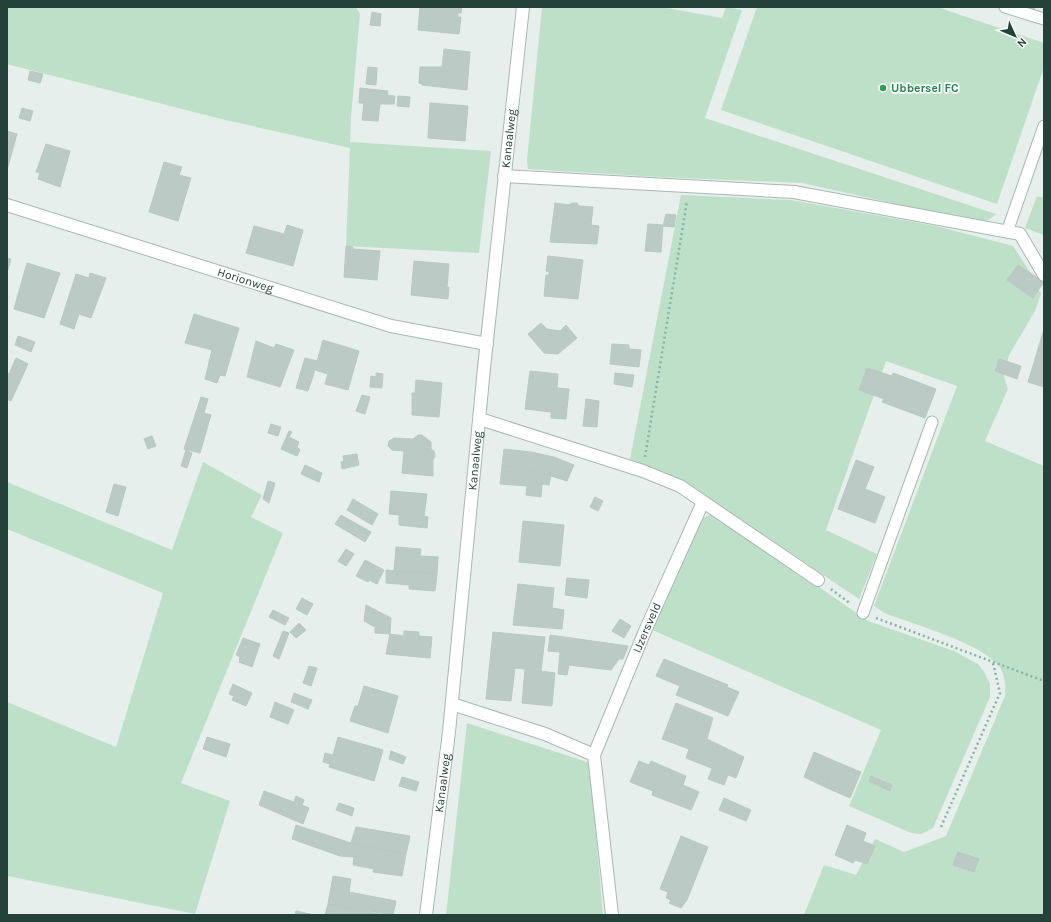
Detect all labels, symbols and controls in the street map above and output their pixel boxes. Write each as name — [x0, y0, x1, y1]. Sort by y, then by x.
north arrow — [995, 16, 1035, 56]
text: N — [1014, 35, 1029, 50]
place label: Ubbersel FC — [891, 81, 959, 95]
marker: Ubbersel FC — [878, 83, 888, 93]
street label: Kanaalweg — [499, 108, 519, 169]
street label: Horionweg — [216, 265, 275, 296]
street label: Kanaalweg — [465, 430, 485, 491]
street label: IJzersveld — [630, 600, 664, 655]
street label: Kanaalweg — [432, 752, 453, 813]

